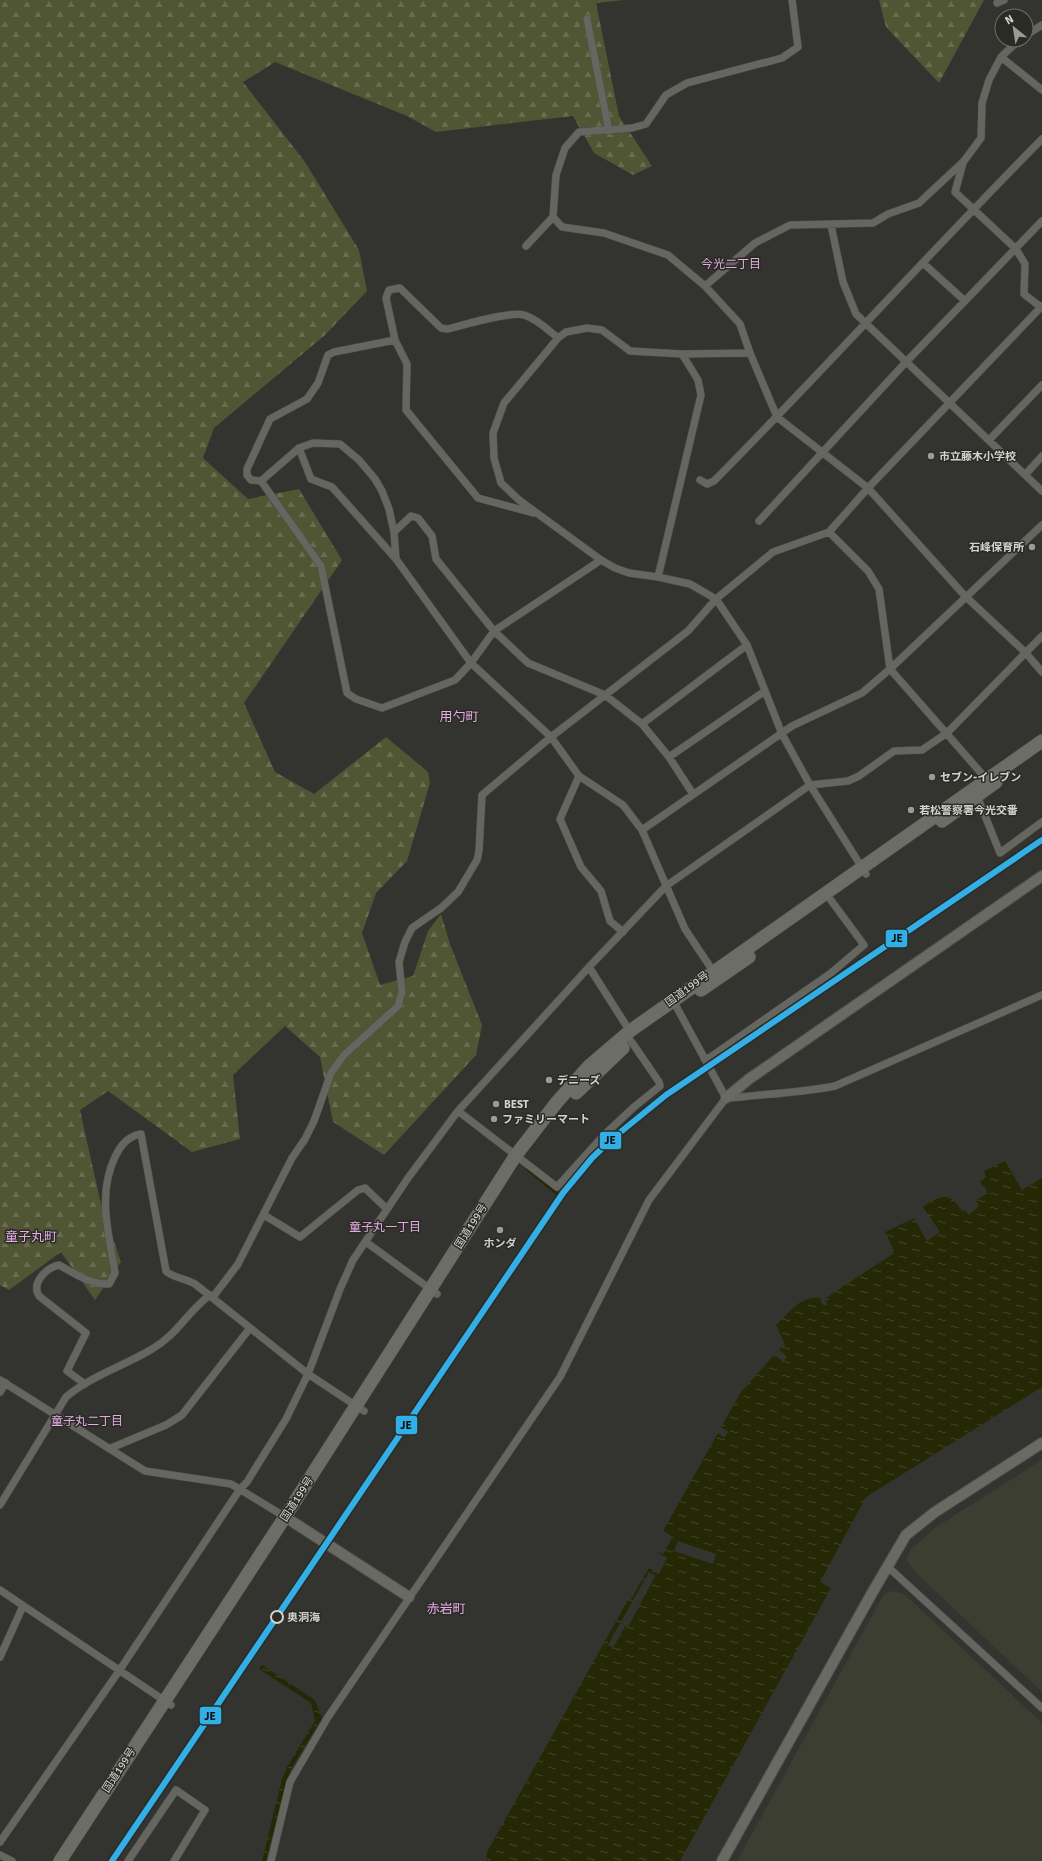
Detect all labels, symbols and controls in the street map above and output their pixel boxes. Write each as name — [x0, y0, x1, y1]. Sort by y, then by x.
north arrow — [994, 8, 1034, 48]
text: N — [1003, 12, 1016, 27]
district label: 今光二丁目 — [701, 257, 761, 272]
place label: 市立藤木小学校 — [939, 450, 1016, 463]
marker: 市立藤木小学校 — [926, 451, 936, 461]
place label: 石峰保育所 — [969, 541, 1024, 554]
marker: 石峰保育所 — [1027, 542, 1037, 552]
district label: 用勺町 — [439, 709, 479, 725]
place label: セブン-イレブン — [940, 771, 1021, 784]
marker: セブン-イレブン — [927, 772, 937, 782]
place label: 若松警察署今光交番 — [919, 804, 1018, 817]
marker: 若松警察署今光交番 — [906, 805, 916, 815]
line badge: JE — [885, 929, 908, 948]
text: JE — [891, 932, 903, 945]
street label: 国道199号 — [663, 969, 711, 1009]
place label: デニーズ — [557, 1074, 600, 1087]
marker: デニーズ — [544, 1075, 554, 1085]
place label: BEST — [504, 1098, 529, 1111]
marker: BEST — [491, 1099, 501, 1109]
place label: ファミリーマート — [502, 1113, 590, 1126]
marker: ファミリーマート — [489, 1114, 499, 1124]
line badge: JE — [599, 1131, 622, 1150]
text: JE — [604, 1134, 616, 1147]
street label: 国道199号 — [452, 1201, 490, 1251]
district label: 童子丸一丁目 — [349, 1220, 421, 1235]
marker: ホンダ — [495, 1225, 505, 1235]
district label: 童子丸町 — [5, 1229, 57, 1245]
place label: ホンダ — [484, 1237, 517, 1250]
district label: 童子丸二丁目 — [51, 1414, 123, 1429]
line badge: JE — [395, 1415, 418, 1435]
text: JE — [400, 1419, 412, 1432]
street label: 国道199号 — [278, 1474, 316, 1524]
district label: 赤岩町 — [426, 1601, 466, 1617]
marker: 奥洞海 — [270, 1610, 284, 1624]
place label: 奥洞海 — [287, 1611, 320, 1624]
line badge: JE — [199, 1706, 222, 1725]
text: JE — [204, 1710, 216, 1723]
street label: 国道199号 — [100, 1745, 138, 1795]

